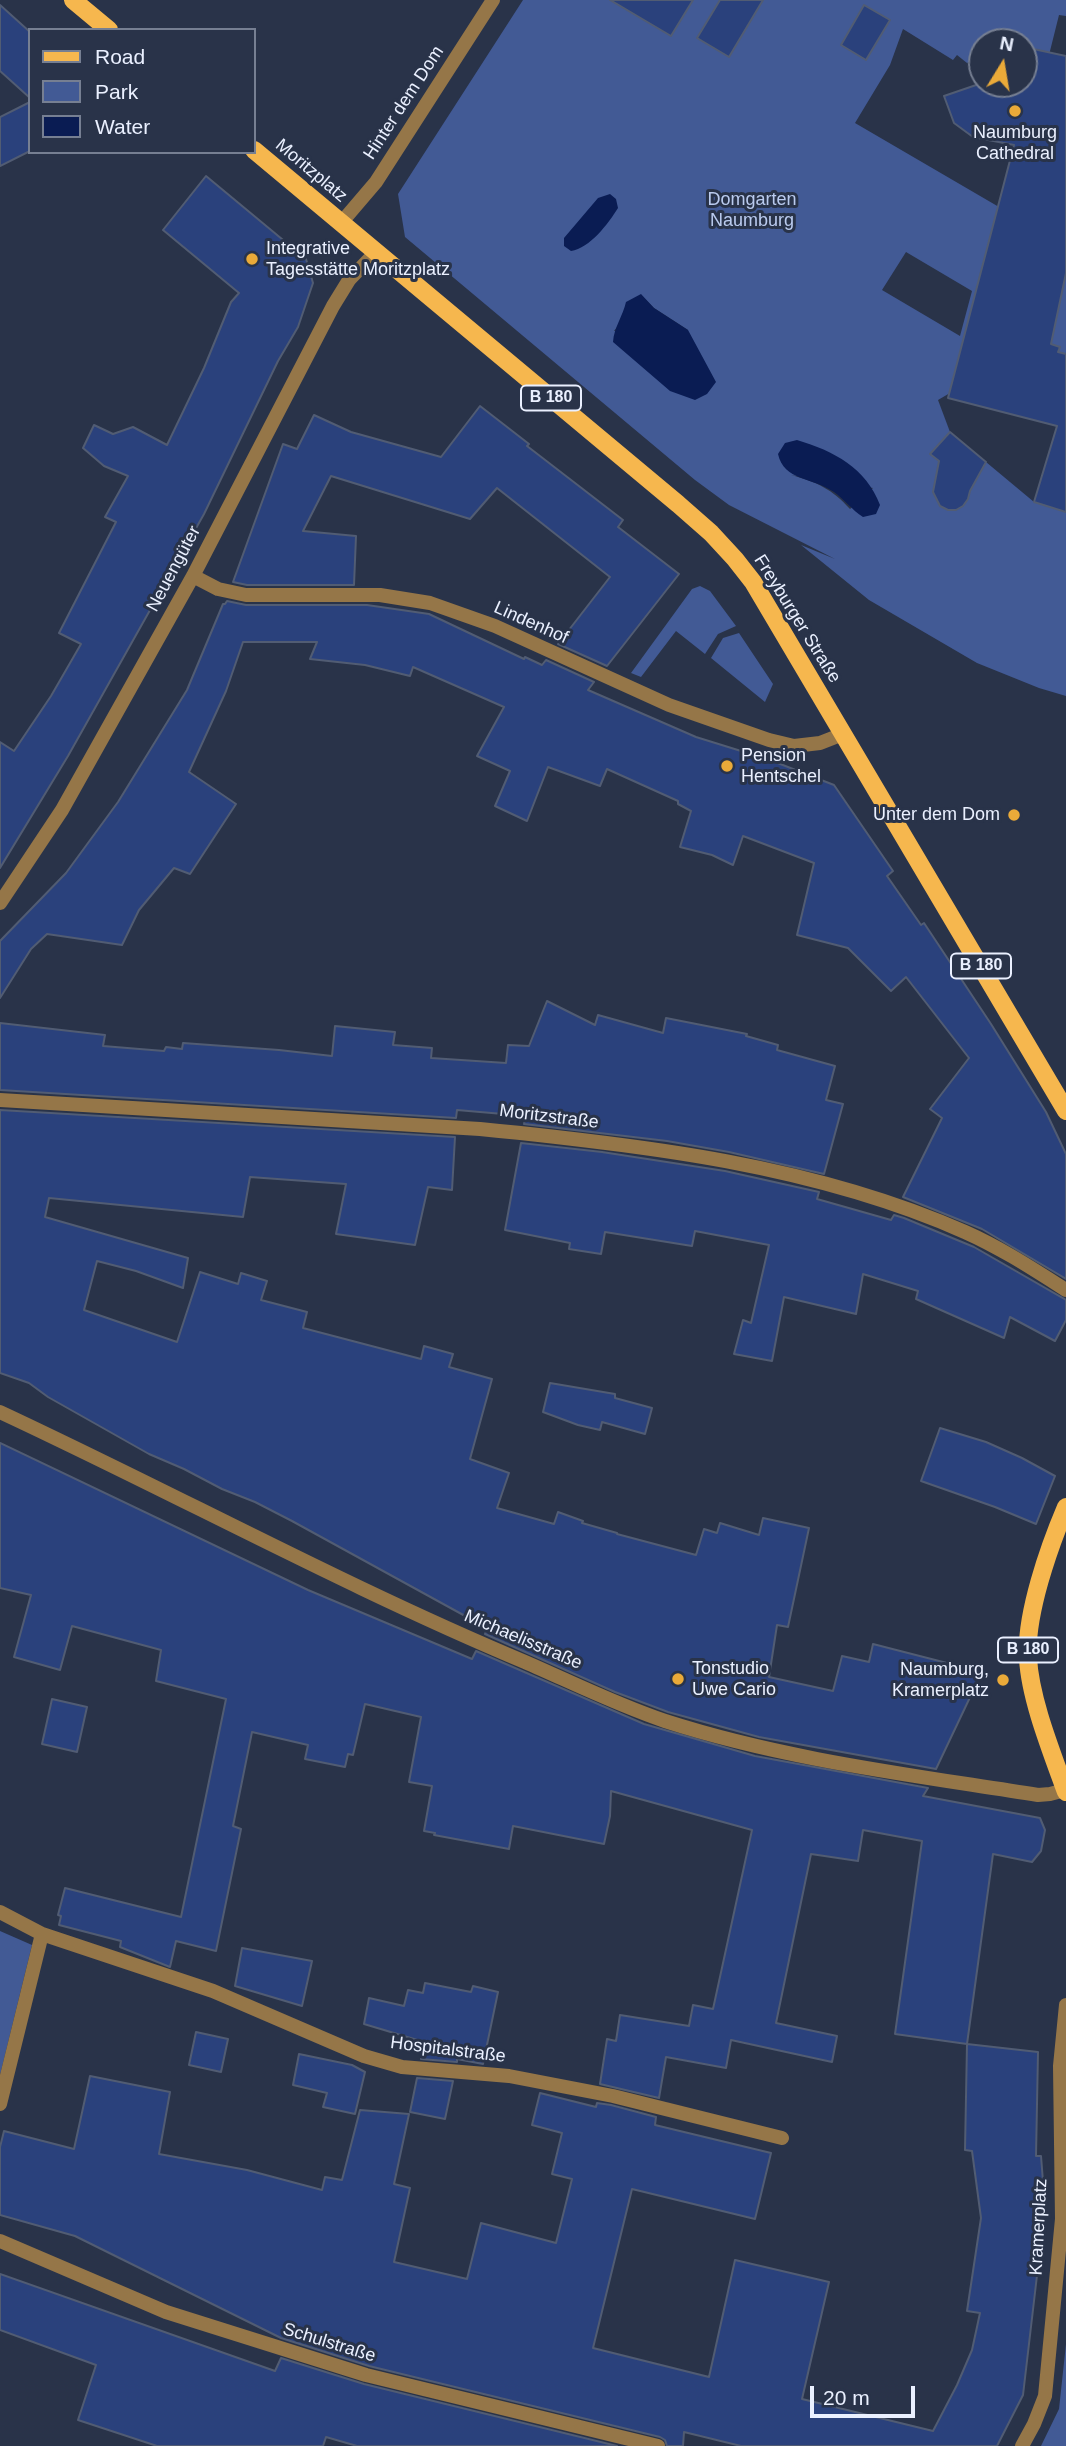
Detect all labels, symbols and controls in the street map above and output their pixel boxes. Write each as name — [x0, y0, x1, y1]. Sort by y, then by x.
legend — [28, 28, 256, 154]
north arrow — [968, 28, 1038, 98]
text: N — [998, 32, 1015, 55]
street label: Hinter dem Dom — [359, 42, 449, 164]
text: Road — [95, 45, 145, 68]
text: Park — [95, 80, 138, 103]
marker: Naumburg Cathedral — [1007, 103, 1023, 119]
text: Water — [95, 115, 150, 138]
place label: Naumburg Cathedral — [973, 122, 1057, 164]
street label: Moritzplatz — [271, 135, 351, 207]
park label: Domgarten Naumburg — [707, 189, 797, 232]
place label: Integrative Tagesstätte Moritzplatz — [266, 238, 450, 280]
marker: Integrative Tagesstätte Moritzplatz — [244, 251, 260, 267]
road number: B 180 — [521, 386, 581, 410]
street label: Neuengüter — [142, 522, 206, 616]
street label: Freyburger Straße — [749, 551, 845, 687]
street label: Lindenhof — [490, 597, 572, 649]
place label: Pension Hentschel — [741, 745, 821, 788]
marker: Pension Hentschel — [719, 758, 735, 774]
place label: Unter dem Dom — [873, 804, 1000, 826]
marker: Unter dem Dom — [1006, 807, 1022, 823]
road number: B 180 — [951, 954, 1011, 978]
street label: Moritzstraße — [498, 1100, 600, 1134]
street label: Michaelisstraße — [461, 1605, 585, 1675]
road number: B 180 — [998, 1638, 1058, 1662]
place label: Tonstudio Uwe Cario — [692, 1658, 776, 1700]
place label: Naumburg, Kramerplatz — [892, 1659, 989, 1702]
marker: Tonstudio Uwe Cario — [670, 1671, 686, 1687]
marker: Naumburg, Kramerplatz — [995, 1672, 1011, 1688]
street label: Hospitalstraße — [389, 2032, 507, 2068]
street label: Kramerplatz — [1026, 2178, 1052, 2276]
street label: Schulstraße — [280, 2319, 378, 2367]
scale bar — [814, 2372, 919, 2416]
text: 20 m — [823, 2386, 870, 2409]

